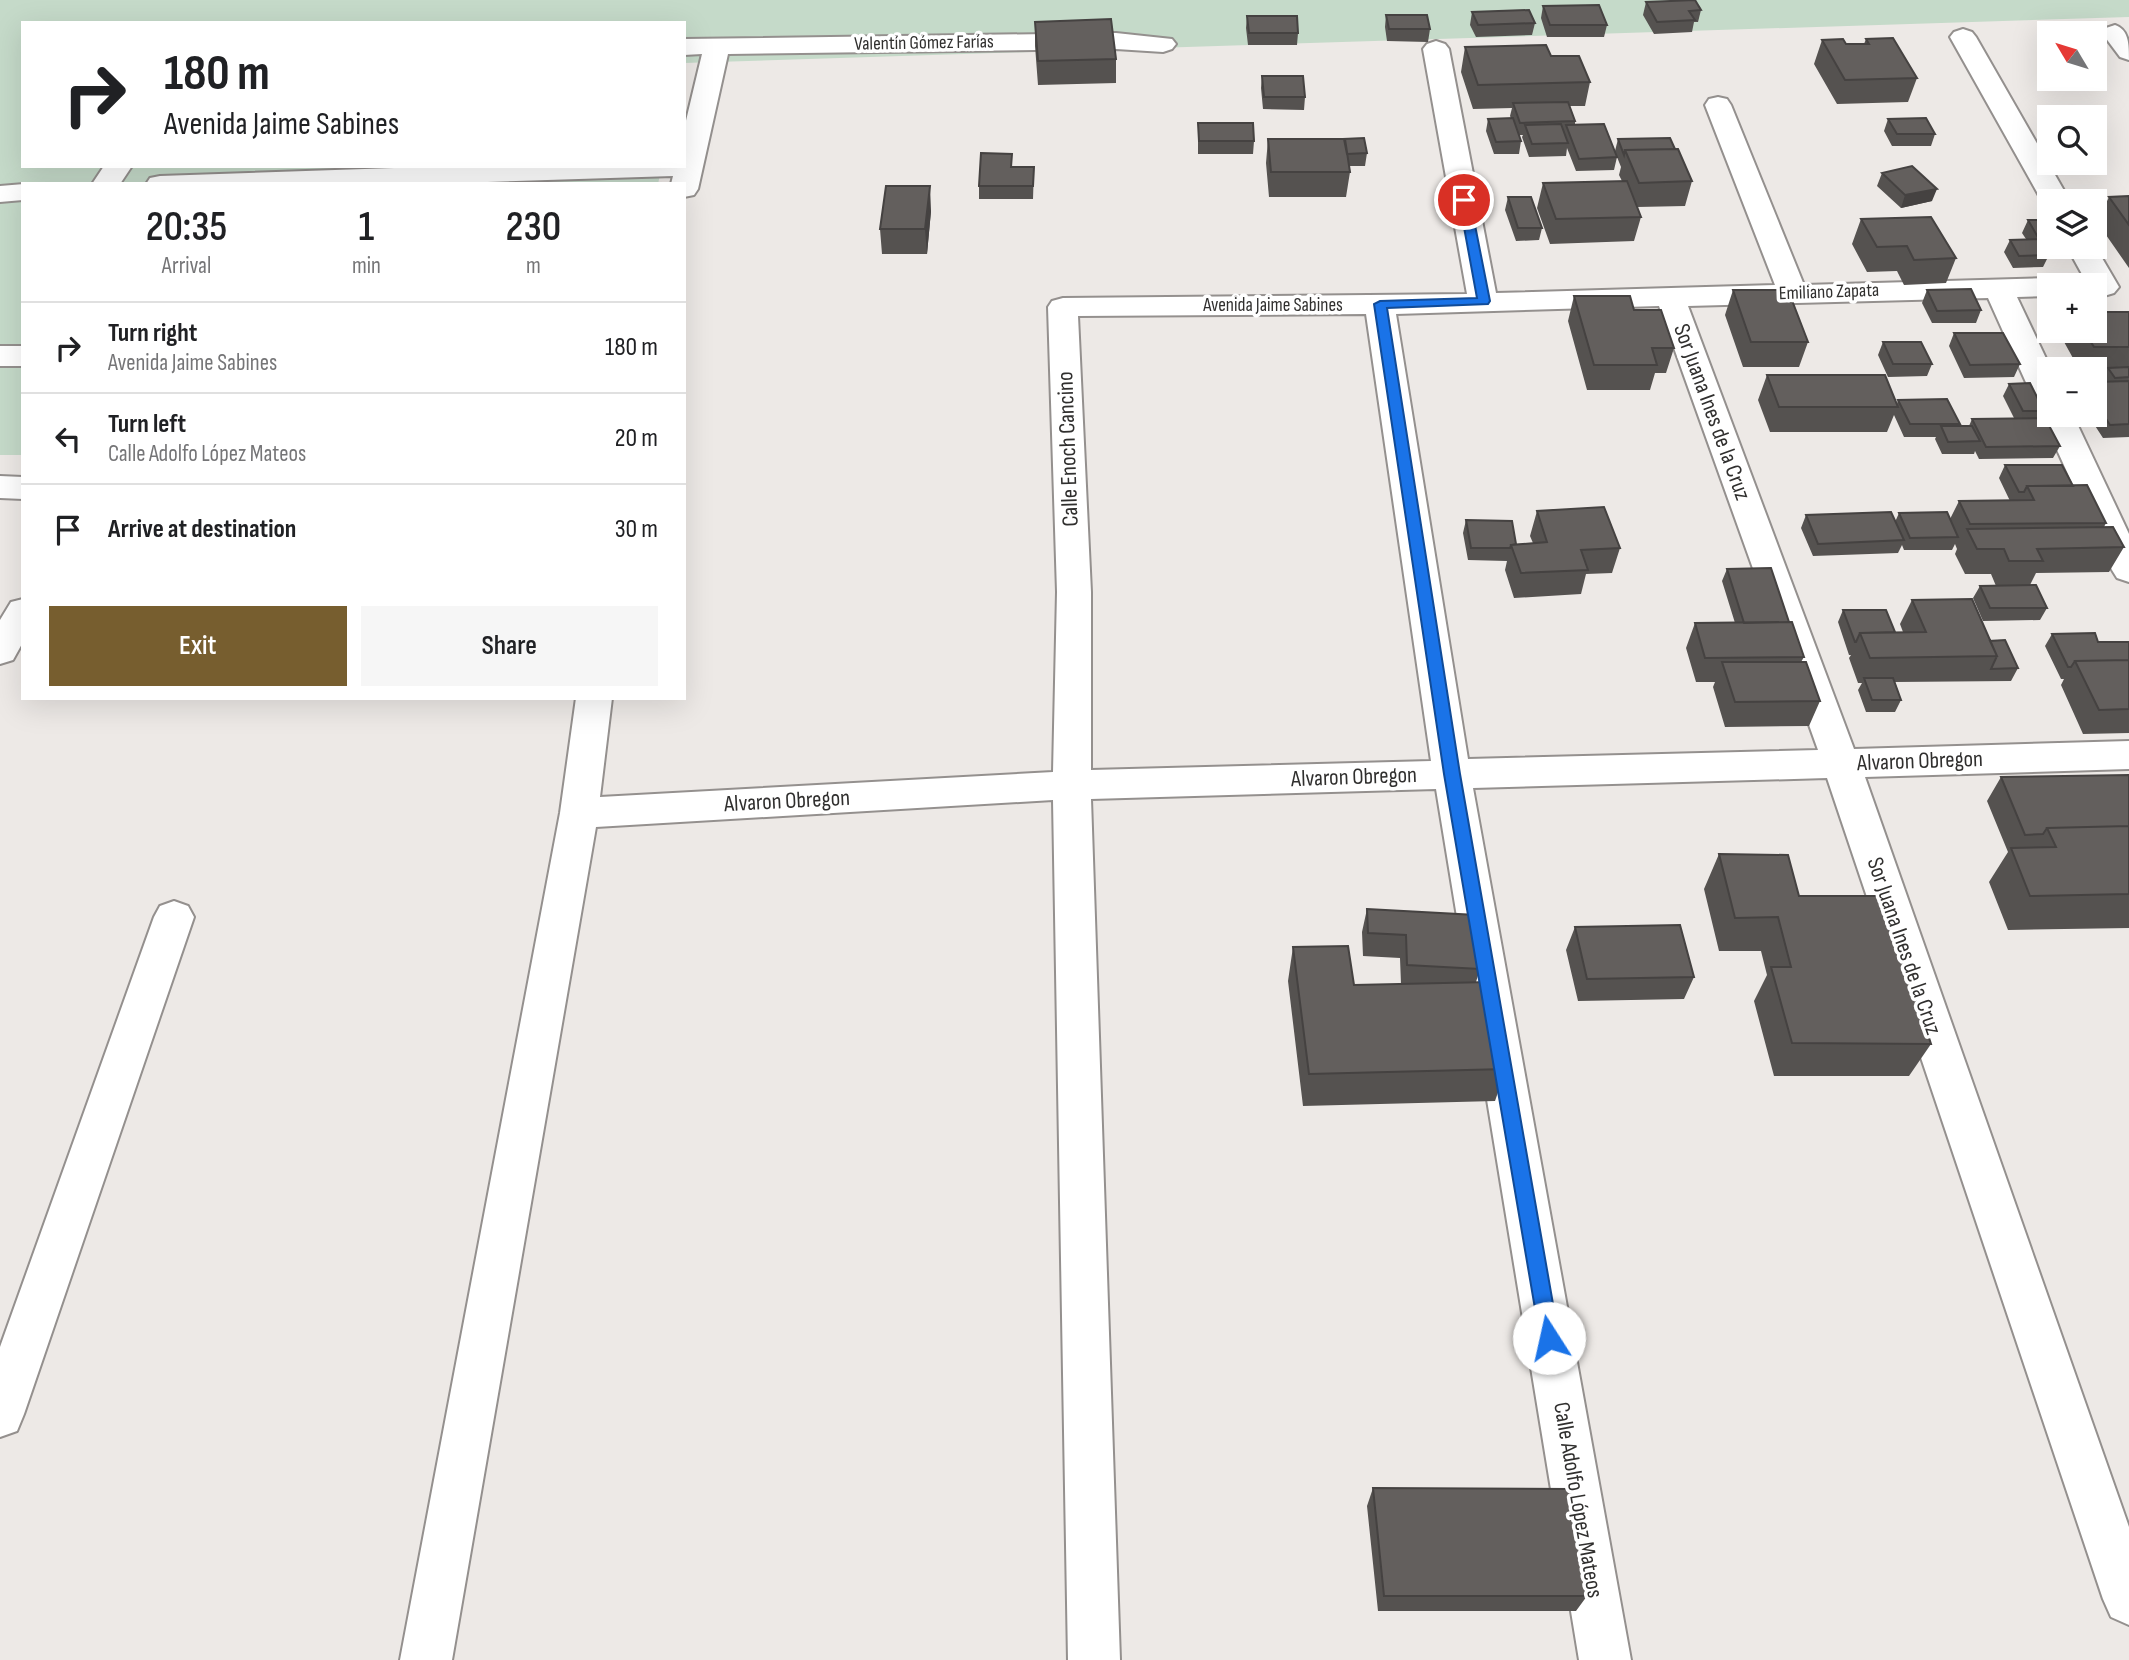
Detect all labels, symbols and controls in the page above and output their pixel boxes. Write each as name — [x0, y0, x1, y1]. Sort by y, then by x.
north arrow — [2037, 21, 2107, 91]
map controls — [2037, 21, 2107, 427]
street label: Valentín Gómez Farías — [854, 30, 994, 56]
text: 180 m — [164, 45, 270, 104]
icon: right — [49, 49, 140, 140]
text: Avenida Jaime Sabines — [164, 105, 399, 144]
button: search — [2037, 105, 2107, 175]
pin — [1434, 170, 1494, 230]
icon: arrive — [1445, 181, 1483, 219]
button: layers — [2037, 189, 2107, 259]
text: 20:35 — [146, 202, 227, 253]
text: 1 — [359, 202, 374, 253]
text: 230 — [506, 202, 561, 253]
text: Arrival — [162, 252, 211, 280]
text: min — [352, 252, 381, 280]
text: m — [526, 252, 541, 280]
button: + — [2037, 273, 2107, 343]
street label: Emiliano Zapata — [1778, 279, 1880, 305]
street label: Avenida Jaime Sabines — [1202, 294, 1343, 317]
text: Turn right — [108, 318, 197, 349]
street label: Sor Juana Ines de la Cruz — [1667, 320, 1757, 504]
icon: right — [49, 329, 87, 367]
text: 180 m — [605, 332, 658, 363]
text: Avenida Jaime Sabines — [108, 349, 277, 377]
button: − — [2037, 357, 2107, 427]
street label: Calle Enoch Cancino — [1051, 371, 1085, 527]
text: Turn left — [108, 409, 186, 440]
icon: left — [49, 420, 87, 458]
text: 20 m — [615, 423, 658, 454]
text: Calle Adolfo López Mateos — [108, 440, 306, 468]
icon: arrive — [49, 511, 87, 549]
text: Arrive at destination — [108, 514, 296, 545]
text: 30 m — [615, 514, 658, 545]
button: Exit — [49, 606, 347, 686]
button: Share — [361, 606, 658, 686]
street label: Alvaron Obregon — [1856, 745, 1983, 777]
street label: Alvaron Obregon — [1290, 761, 1417, 793]
street label: Alvaron Obregon — [722, 784, 851, 818]
street label: Sor Juana Ines de la Cruz — [1861, 854, 1947, 1038]
position arrow — [1512, 1301, 1586, 1375]
street label: Calle Adolfo López Mateos — [1547, 1400, 1609, 1600]

